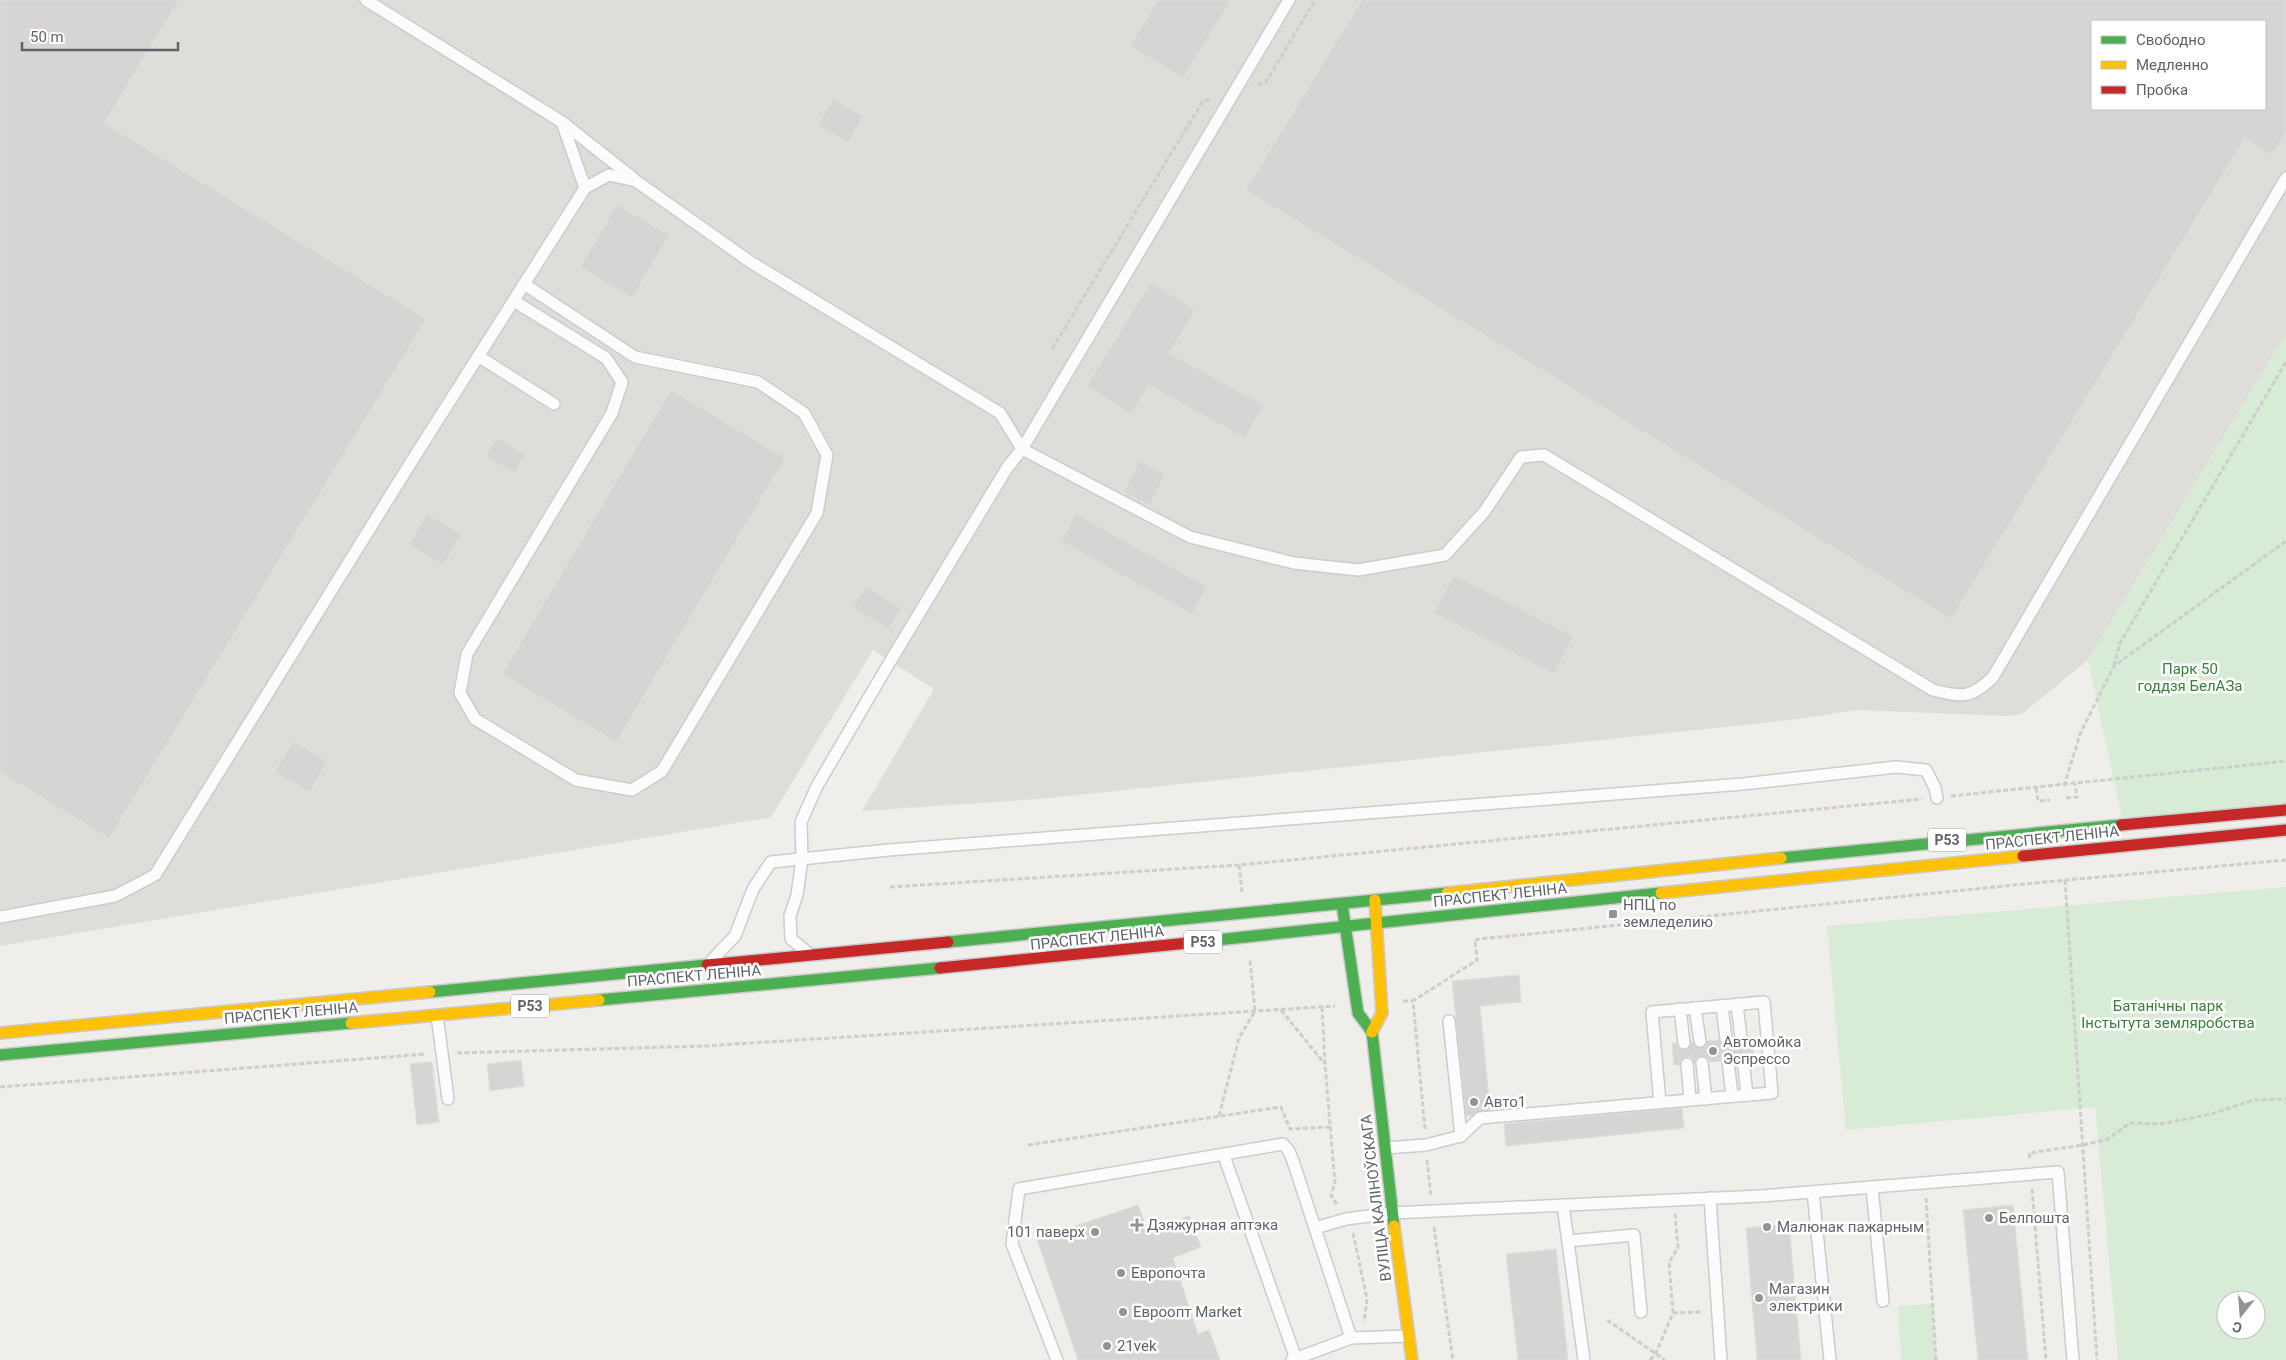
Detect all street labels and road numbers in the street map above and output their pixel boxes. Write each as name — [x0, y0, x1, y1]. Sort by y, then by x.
street label: ПРАСПЕКТ ЛЕНІНА — [1984, 822, 2120, 854]
road number: Р53 — [1928, 828, 1966, 852]
street label: ПРАСПЕКТ ЛЕНІНА — [1432, 879, 1568, 911]
street label: ПРАСПЕКТ ЛЕНІНА — [1029, 922, 1165, 954]
road number: Р53 — [1184, 930, 1222, 954]
street label: ПРАСПЕКТ ЛЕНІНА — [626, 961, 762, 991]
road number: Р53 — [511, 994, 549, 1018]
street label: ПРАСПЕКТ ЛЕНІНА — [223, 998, 359, 1028]
street label: ВУЛІЦА КАЛІНОЎСКАГА — [1357, 1113, 1395, 1282]

